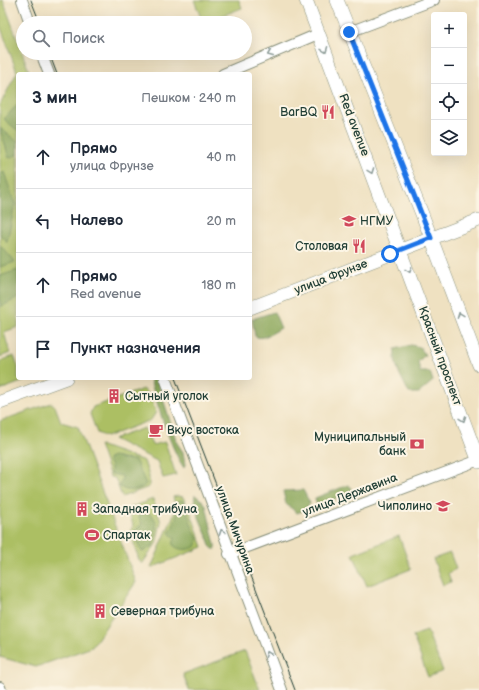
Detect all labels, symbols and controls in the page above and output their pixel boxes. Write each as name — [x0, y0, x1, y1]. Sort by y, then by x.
map controls — [431, 12, 467, 156]
button: + — [431, 12, 467, 48]
search box — [16, 16, 252, 60]
route end — [340, 23, 358, 41]
icon: search — [30, 27, 52, 49]
text: Поиск — [62, 29, 105, 48]
one-way arrow — [320, 46, 328, 53]
button: − — [431, 48, 467, 84]
one-way arrow — [266, 49, 274, 57]
button: locate — [431, 84, 467, 120]
text: 3 мин — [32, 88, 77, 108]
text: Пешком · 240 m — [141, 90, 236, 106]
street label: Red avenue — [335, 92, 373, 158]
restaurant icon: BarBQ — [320, 104, 336, 120]
place label: BarBQ — [280, 105, 318, 120]
button: layers — [431, 120, 467, 156]
text: Прямо — [70, 139, 117, 158]
icon: ahead — [32, 146, 54, 168]
text: 40 m — [206, 149, 236, 165]
text: улица Фрунзе — [70, 158, 154, 174]
one-way arrow — [367, 167, 375, 174]
icon: left — [32, 210, 54, 232]
text: Налево — [70, 211, 123, 230]
text: 20 m — [206, 213, 236, 229]
school or university icon: НГМУ — [341, 213, 357, 229]
place label: НГМУ — [360, 214, 394, 229]
restaurant icon: Столовая — [351, 238, 367, 254]
place label: Столовая — [295, 239, 348, 254]
route start — [381, 245, 399, 263]
street label: улица Фрунзе — [292, 256, 370, 298]
text: Прямо — [70, 267, 117, 286]
one-way arrow — [404, 267, 412, 274]
icon: ahead — [32, 274, 54, 296]
text: 180 m — [201, 277, 236, 293]
text: Red avenue — [70, 286, 141, 302]
street label: Красный проспект — [415, 304, 465, 408]
one-way arrow — [457, 312, 465, 319]
icon: arrive — [32, 338, 54, 360]
text: Пункт назначения — [70, 339, 201, 358]
building icon: Сытный уголок — [106, 388, 122, 404]
place label: Сытный уголок — [125, 389, 209, 404]
one-way arrow — [458, 415, 467, 422]
cafe icon: Вкус востока — [148, 422, 164, 438]
place label: Вкус востока — [167, 423, 239, 438]
place label: Муниципальный банк — [314, 430, 407, 459]
bank icon: Муниципальный банк — [409, 436, 425, 452]
street label: улица Державина — [300, 470, 400, 520]
street label: улица Мичурина — [212, 484, 258, 576]
school or university icon: Чиполино — [435, 498, 451, 514]
place label: Чиполино — [378, 499, 432, 514]
building icon: Западная трибуна — [74, 501, 90, 517]
place label: Западная трибуна — [93, 502, 197, 517]
sports icon: Спартак — [84, 527, 100, 543]
place label: Спартак — [103, 528, 151, 543]
one-way arrow — [218, 529, 226, 536]
building icon: Северная трибуна — [92, 603, 108, 619]
place label: Северная трибуна — [111, 604, 214, 619]
one-way arrow — [265, 650, 273, 657]

